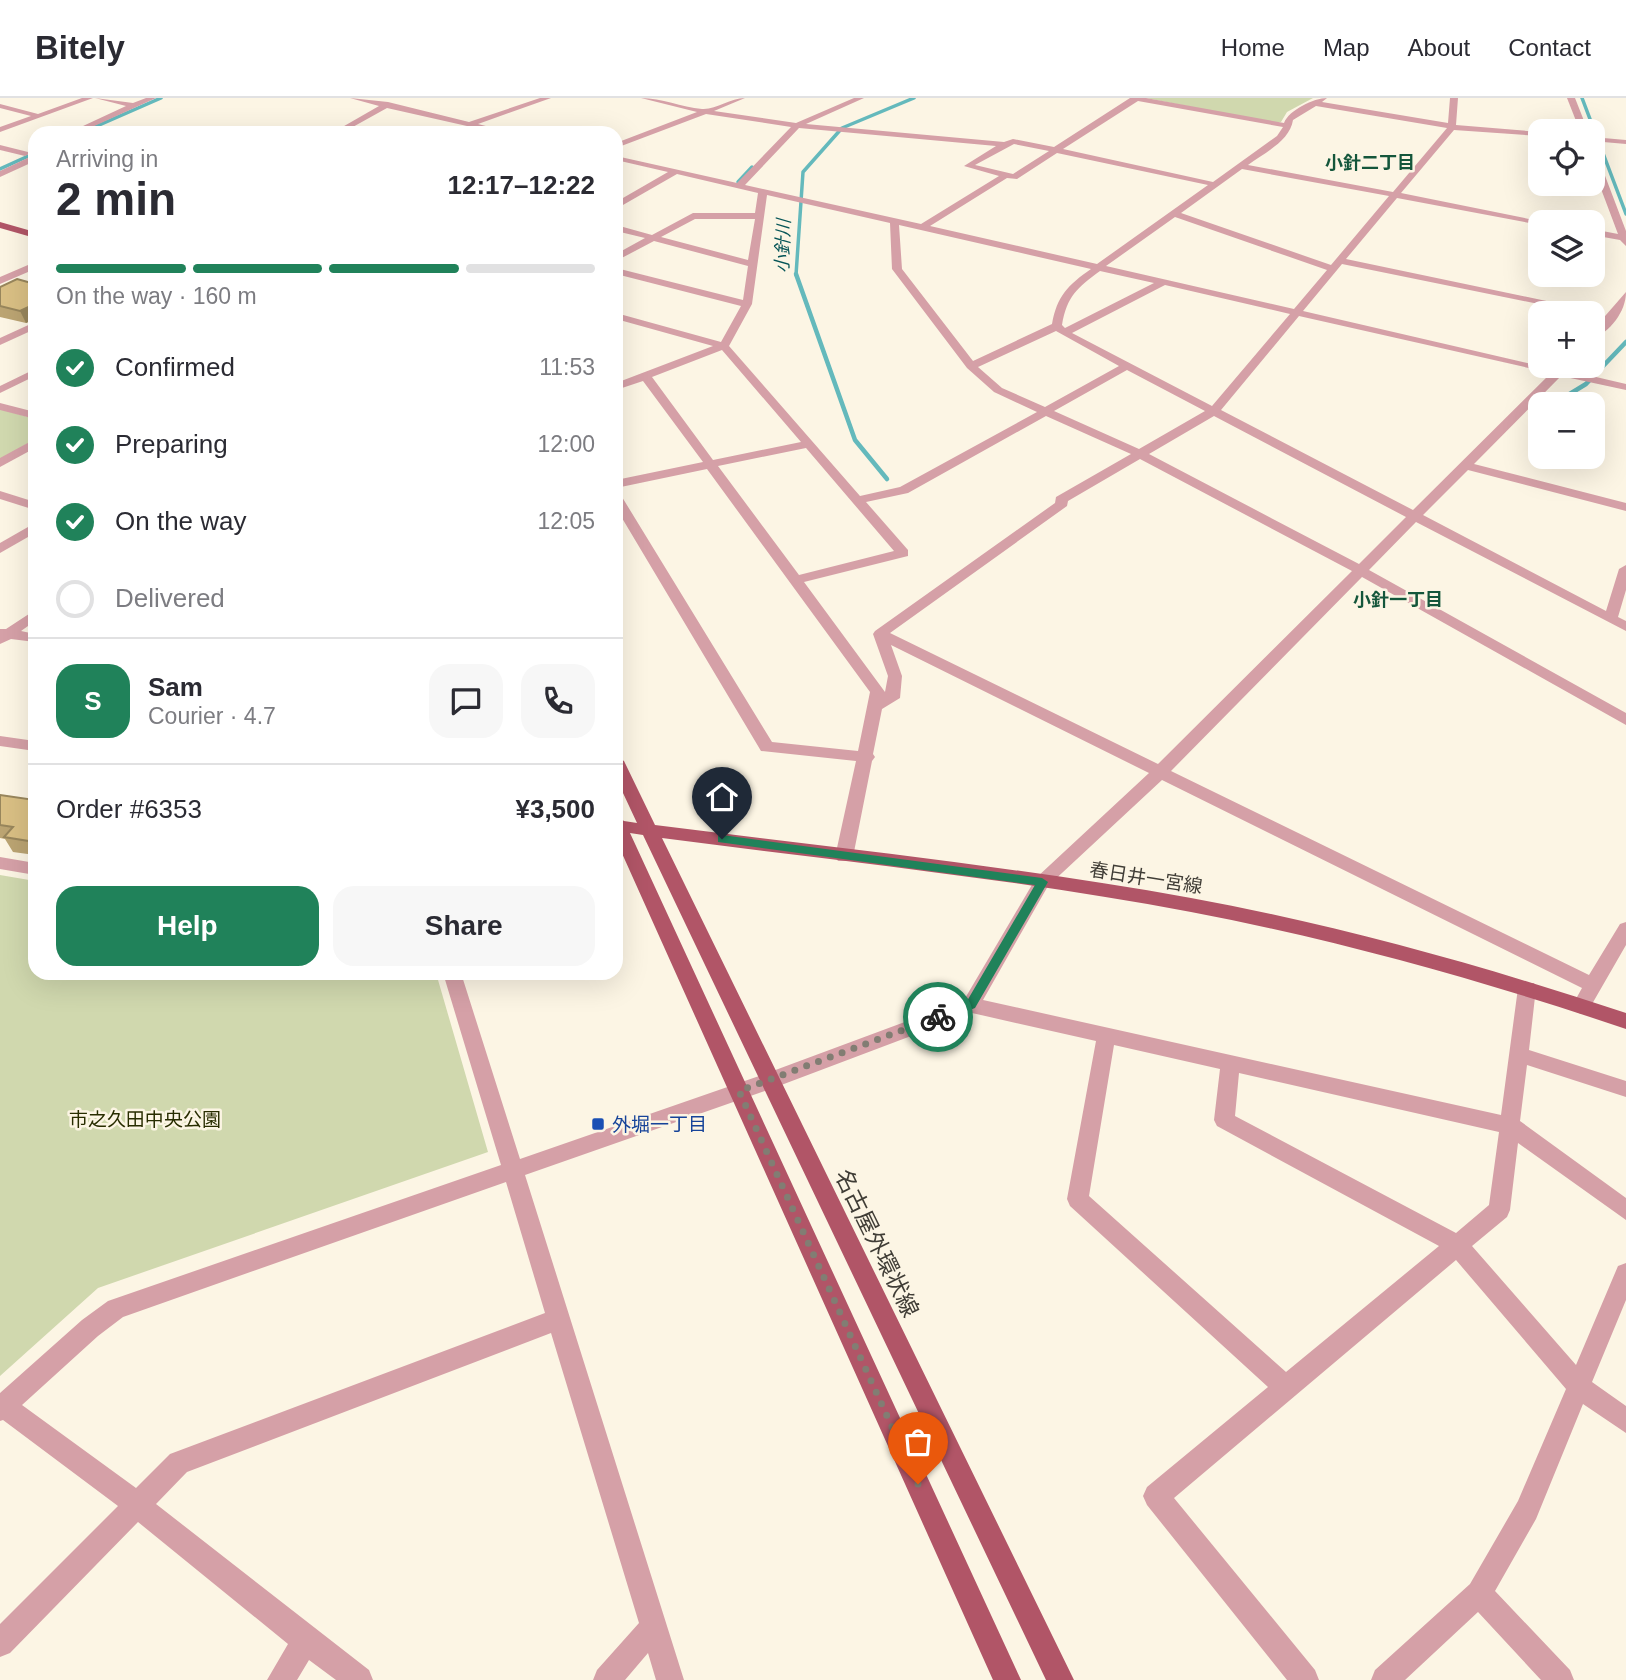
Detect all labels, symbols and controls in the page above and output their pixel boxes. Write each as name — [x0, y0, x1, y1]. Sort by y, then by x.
text: Bitely — [35, 29, 125, 66]
text: Home — [1221, 34, 1285, 61]
text: Map — [1323, 34, 1370, 61]
text: About — [1408, 34, 1470, 61]
text: Contact — [1508, 34, 1591, 61]
map controls — [1528, 119, 1605, 469]
button: locate — [1528, 119, 1605, 196]
text: Arriving in — [56, 146, 158, 172]
district label: 小針二丁目 — [1325, 153, 1415, 173]
text: 12:17–12:22 — [448, 170, 595, 200]
text: 2 min — [56, 173, 176, 225]
button: layers — [1528, 210, 1605, 287]
water label: 小針川 — [772, 217, 794, 273]
text: On the way · 160 m — [56, 283, 257, 309]
button: + — [1528, 301, 1605, 378]
icon: check — [56, 349, 94, 387]
text: Confirmed — [115, 352, 235, 382]
text: 11:53 — [539, 354, 595, 380]
button: − — [1528, 392, 1605, 469]
icon: check — [56, 426, 94, 464]
text: Preparing — [115, 429, 228, 459]
text: 12:00 — [537, 431, 595, 457]
icon: check — [56, 503, 94, 541]
text: On the way — [115, 506, 247, 536]
text: 12:05 — [537, 508, 595, 534]
text: Delivered — [115, 583, 225, 613]
district label: 小針一丁目 — [1353, 590, 1443, 610]
button: chat — [429, 664, 503, 738]
button: phone — [521, 664, 595, 738]
text: Sam — [148, 672, 203, 702]
text: S — [84, 686, 102, 716]
text: Courier · 4.7 — [148, 703, 276, 729]
pin — [692, 767, 752, 839]
icon: home — [703, 778, 741, 816]
text: Order #6353 — [56, 794, 202, 824]
text: ¥3,500 — [515, 794, 595, 824]
street label: 春日井一宮線 — [1088, 859, 1204, 897]
button: Help — [56, 886, 319, 966]
button: Share — [333, 886, 595, 966]
courier — [903, 982, 973, 1052]
icon: bike — [919, 998, 957, 1036]
park label: 市之久田中央公園 — [69, 1109, 221, 1130]
place label: 外堀一丁目 — [612, 1114, 707, 1135]
marker: 外堀一丁目 — [590, 1116, 606, 1132]
street label: 名古屋外環状線 — [830, 1165, 924, 1321]
pin — [888, 1412, 948, 1484]
icon: bag — [899, 1423, 937, 1461]

